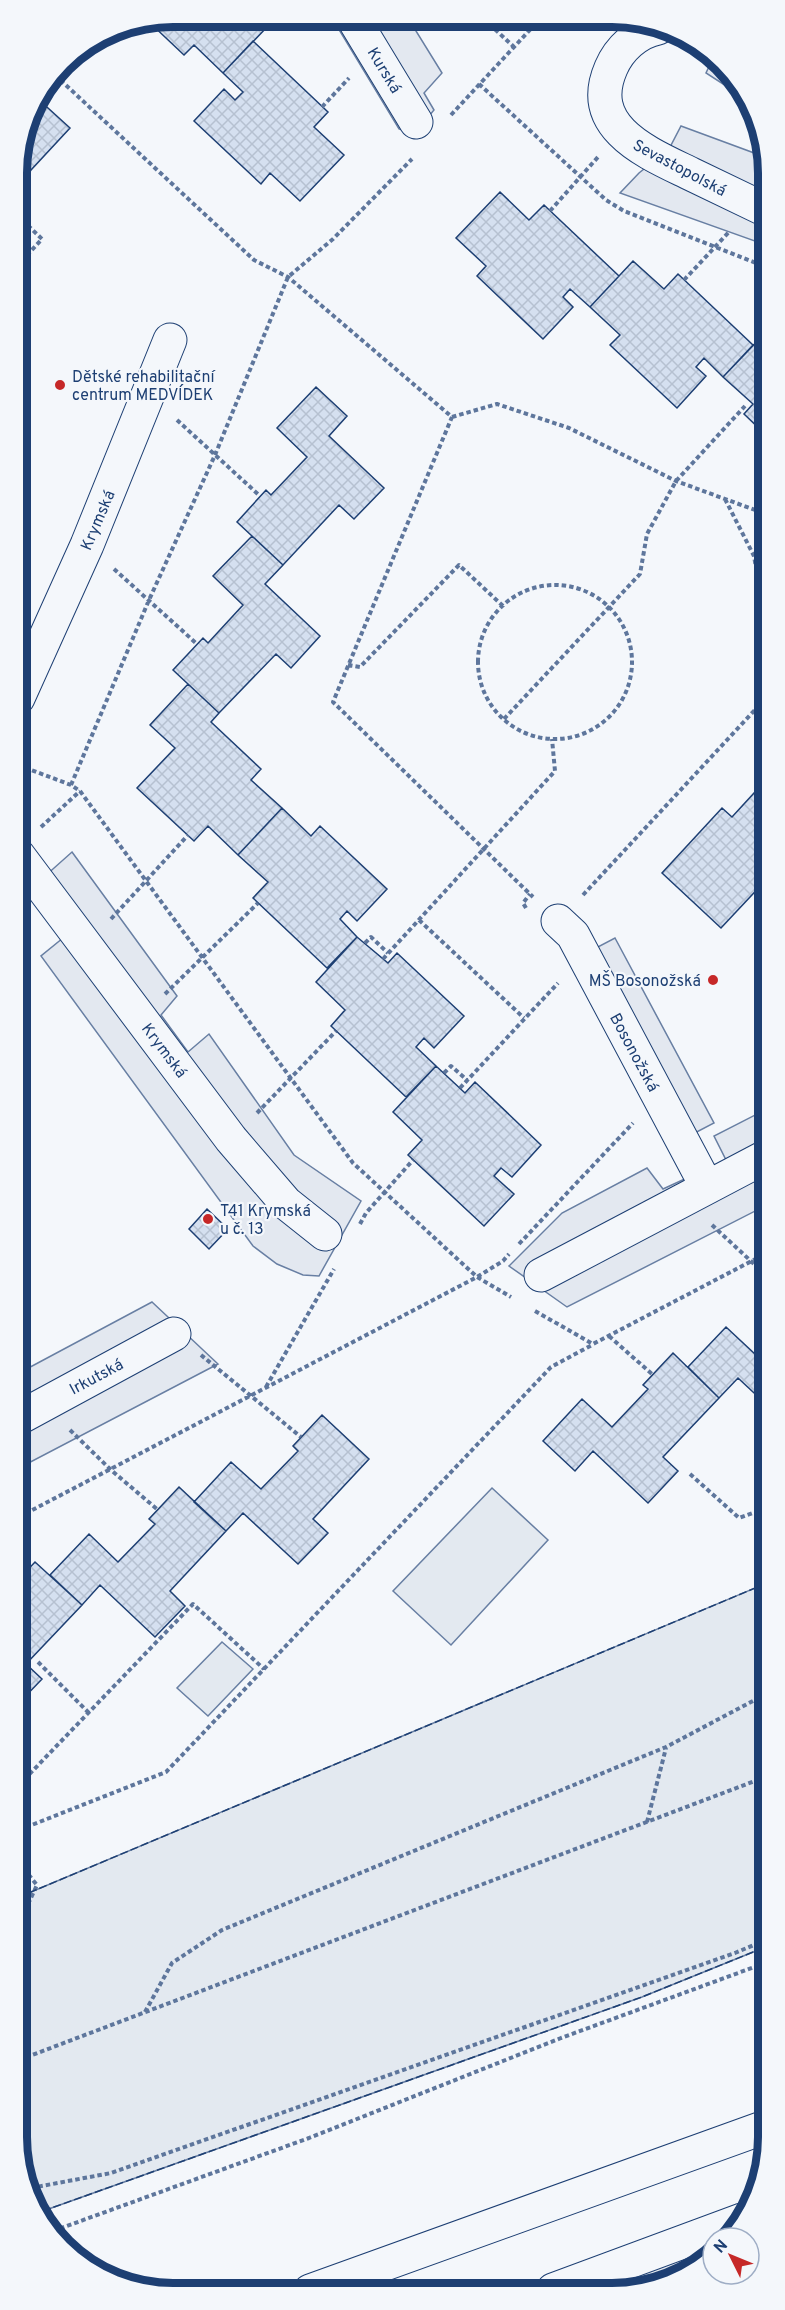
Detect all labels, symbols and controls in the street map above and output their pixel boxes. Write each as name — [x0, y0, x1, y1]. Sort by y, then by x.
street label: Kurská — [362, 44, 405, 98]
street label: Sevastopolská — [629, 136, 729, 202]
place label: Dětské rehabilitační centrum MEDVÍDEK — [72, 368, 216, 406]
marker: Dětské rehabilitační centrum MEDVÍDEK — [53, 378, 67, 392]
street label: Krymská — [77, 488, 120, 554]
place label: MŠ Bosonožská — [589, 970, 701, 992]
marker: MŠ Bosonožská — [706, 973, 720, 987]
street label: Bosonožská — [604, 1010, 662, 1096]
street label: Krymská — [136, 1020, 191, 1083]
place label: T41 Krymská u č. 13 — [220, 1202, 311, 1240]
marker: T41 Krymská u č. 13 — [201, 1212, 215, 1226]
street label: Irkutská — [67, 1355, 127, 1400]
north arrow — [701, 2226, 761, 2286]
text: N — [710, 2236, 733, 2258]

